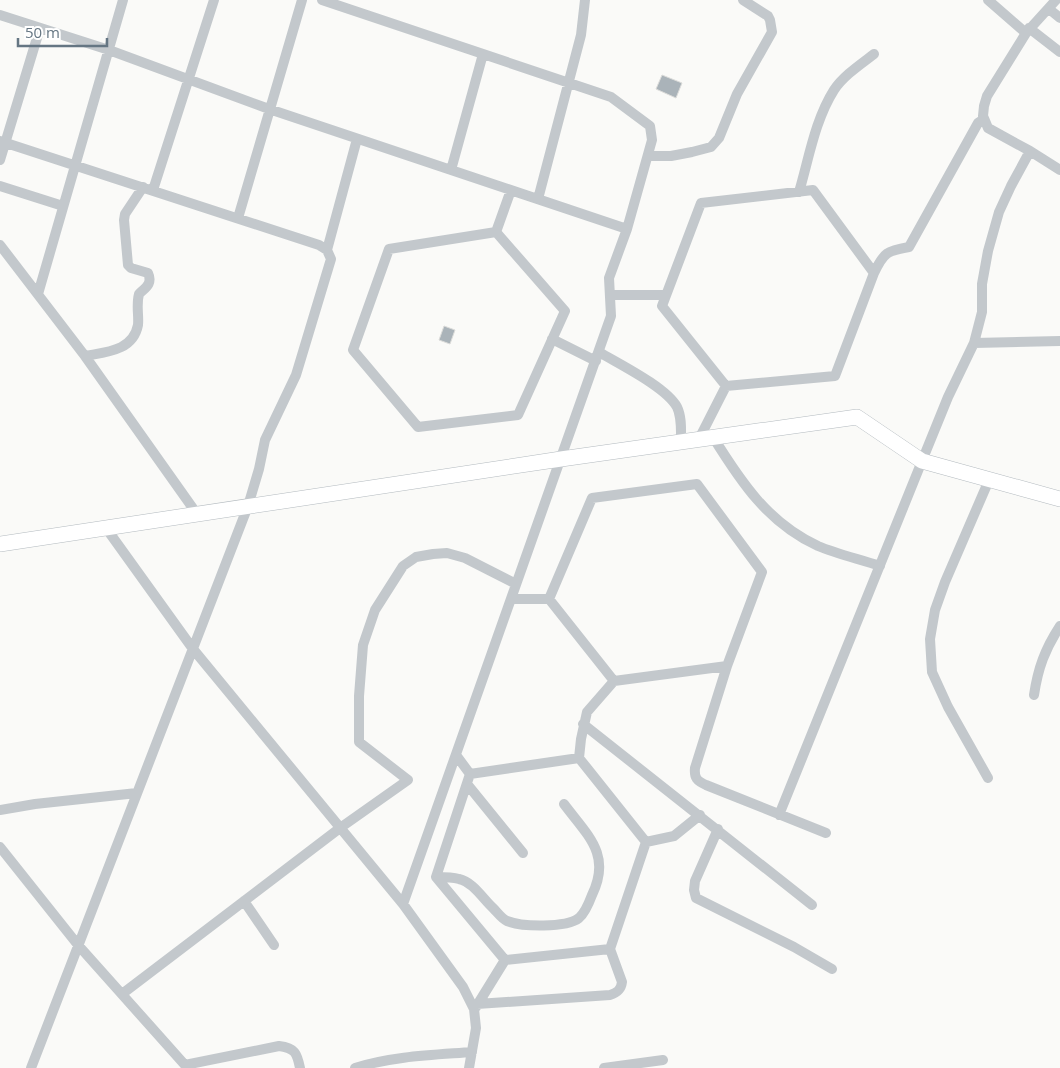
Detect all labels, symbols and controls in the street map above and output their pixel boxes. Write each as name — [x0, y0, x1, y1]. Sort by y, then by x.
scale bar — [18, 15, 106, 47]
text: 50 m — [25, 22, 60, 42]

